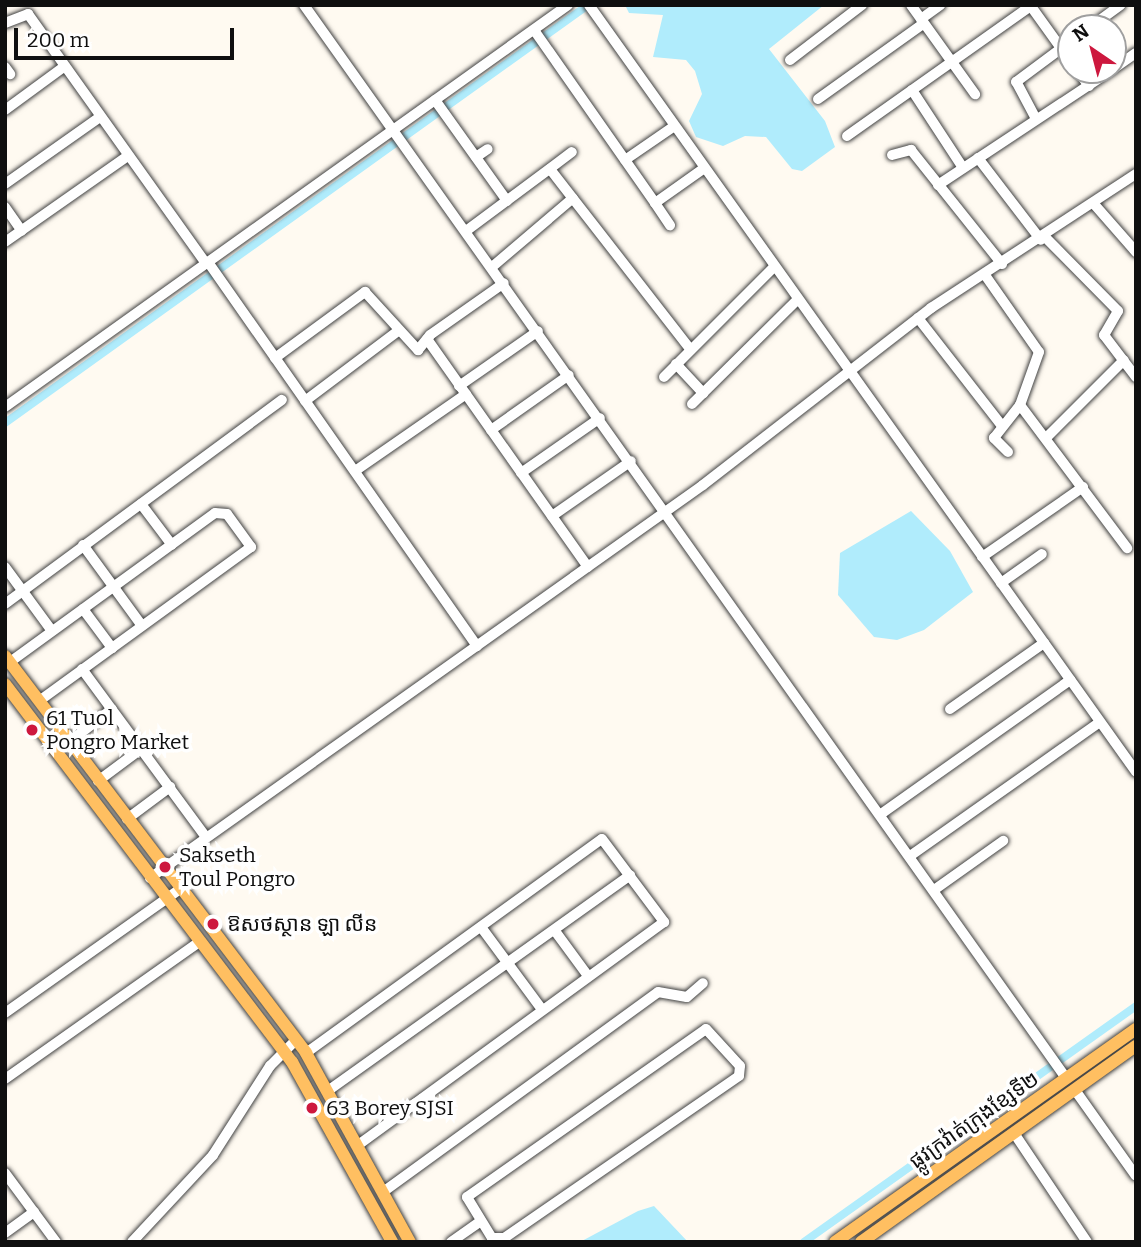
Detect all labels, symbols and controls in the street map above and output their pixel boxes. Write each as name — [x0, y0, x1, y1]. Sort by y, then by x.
scale bar — [18, 14, 238, 58]
north arrow — [1057, 14, 1127, 84]
text: N — [1068, 19, 1093, 47]
text: 200 m — [27, 27, 90, 53]
place label: 61 Tuol Pongro Market — [46, 705, 189, 755]
marker: 61 Tuol Pongro Market — [24, 722, 40, 738]
place label: Sakseth Toul Pongro — [179, 842, 295, 892]
marker: Sakseth Toul Pongro — [157, 859, 173, 875]
place label: ឱសថស្ថាន ឡា លីន — [227, 911, 377, 937]
marker: ឱសថស្ថាន ឡា លីន — [205, 916, 221, 932]
street label: ផ្លូវក្រវ៉ាត់ក្រុងខ្សែទី២ — [904, 1066, 1044, 1174]
place label: 63 Borey SJSI — [326, 1095, 454, 1121]
marker: 63 Borey SJSI — [304, 1100, 320, 1116]

